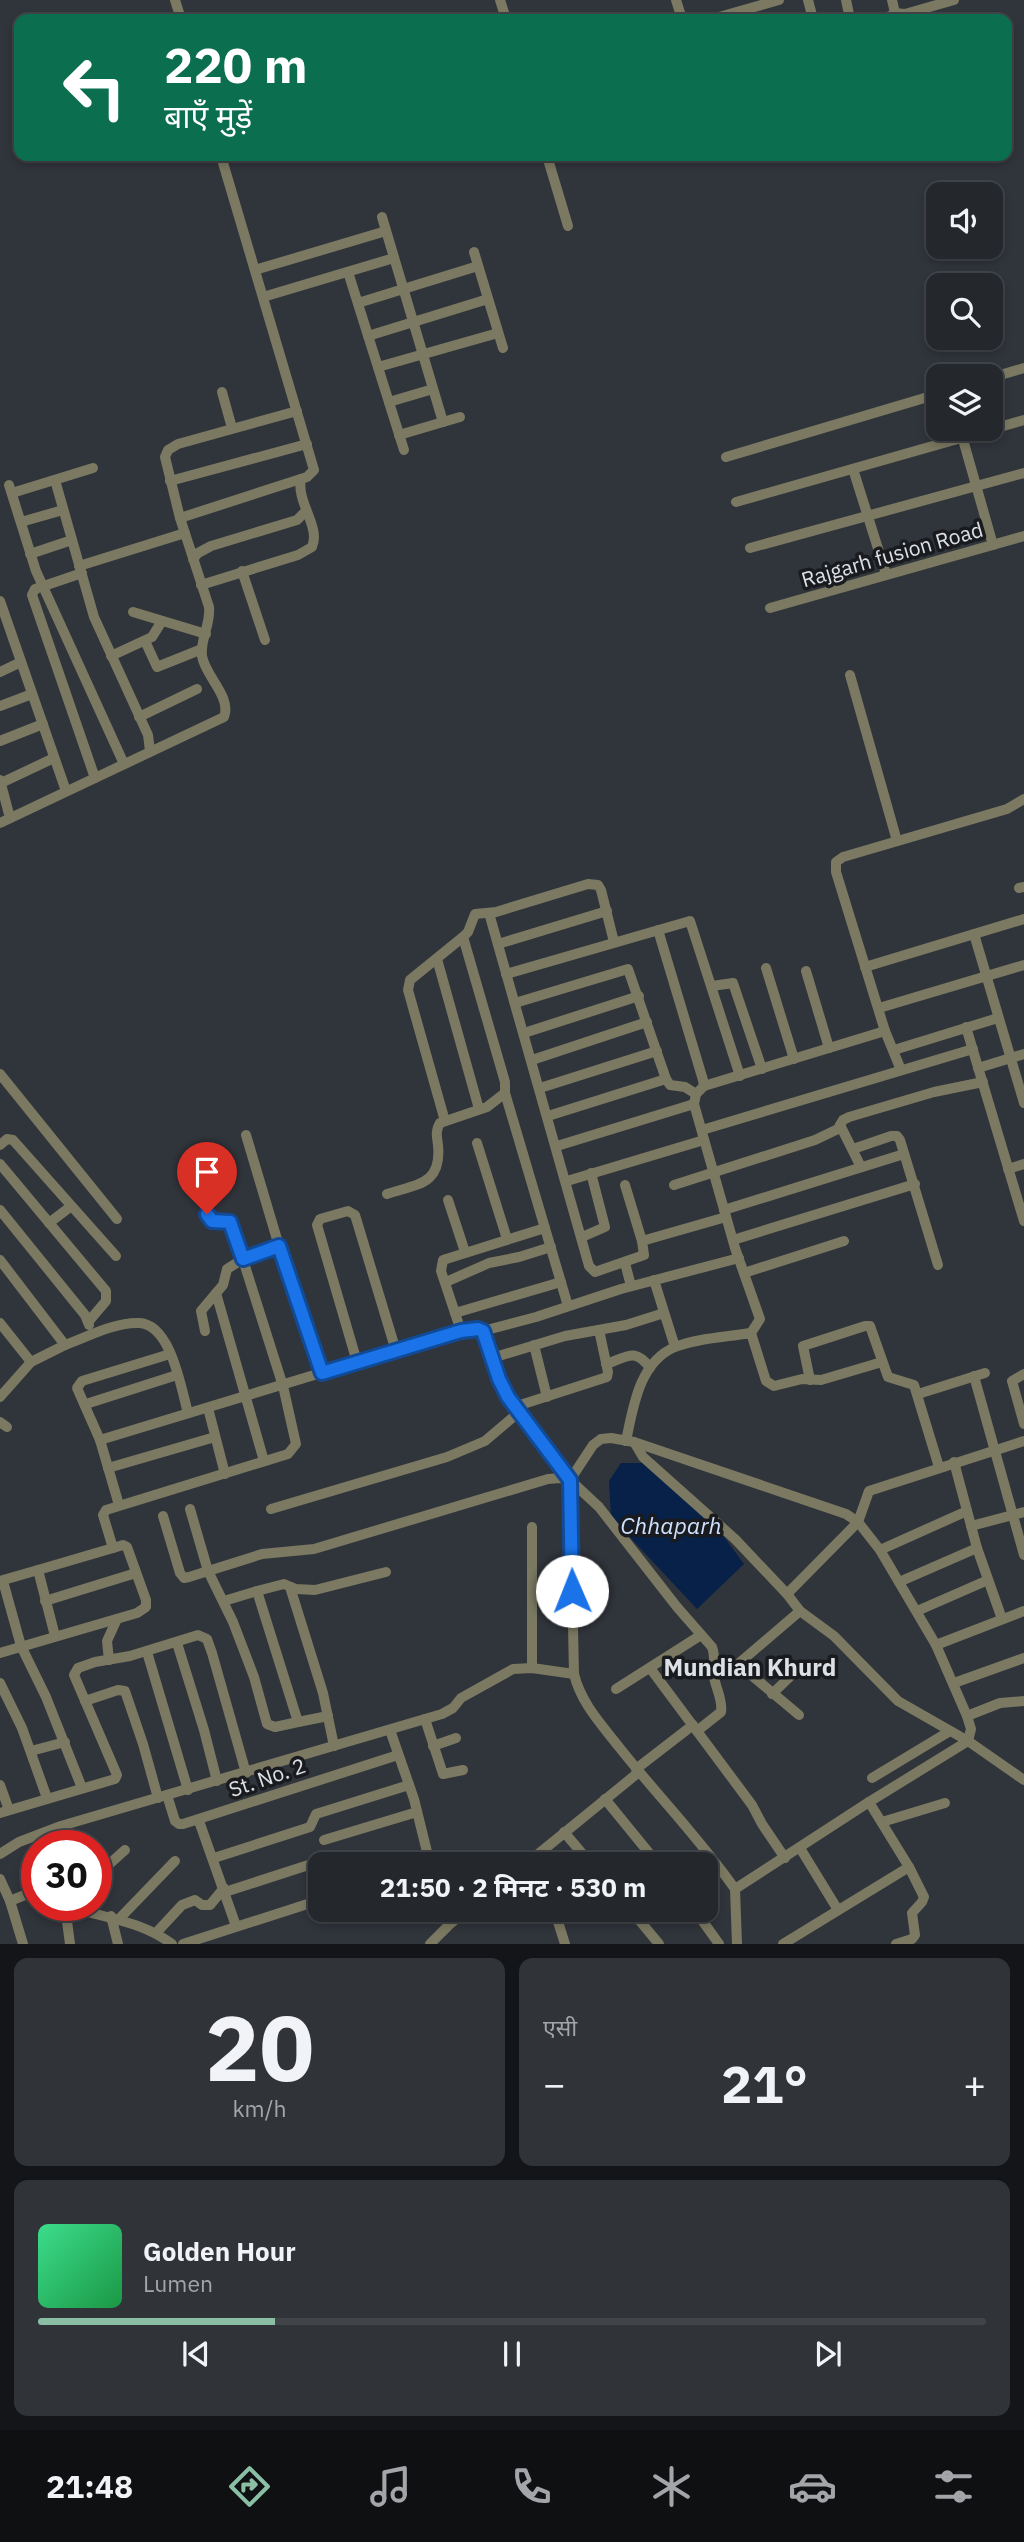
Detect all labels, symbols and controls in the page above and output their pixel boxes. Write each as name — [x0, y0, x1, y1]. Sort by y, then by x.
text: 220 m — [164, 33, 308, 96]
icon: left — [49, 42, 140, 133]
text: बाएँ मुड़ें — [164, 95, 252, 137]
map controls — [926, 182, 1003, 441]
button: sound — [926, 182, 1003, 259]
button: search — [926, 273, 1003, 350]
button: layers — [926, 364, 1003, 441]
street label: Rajgarh fusion Road — [798, 515, 986, 593]
pin — [177, 1142, 237, 1214]
icon: arrive — [188, 1153, 226, 1191]
water label: Chhaparh — [620, 1510, 722, 1540]
position arrow — [535, 1554, 609, 1628]
district label: Mundian Khurd — [664, 1651, 836, 1683]
street label: St. No. 2 — [225, 1751, 309, 1803]
speed limit sign: 30 — [21, 1830, 112, 1921]
text: 21:50 · 2 मिनट · 530 m — [380, 1870, 646, 1904]
text: 20 — [205, 1988, 314, 2106]
text: एसी — [543, 2012, 577, 2042]
text: 21° — [721, 2050, 808, 2117]
text: − — [543, 2059, 566, 2108]
text: + — [963, 2059, 986, 2108]
text: km/h — [232, 2093, 287, 2123]
text: Golden Hour — [143, 2234, 296, 2268]
text: Lumen — [143, 2268, 213, 2298]
icon: previous — [177, 2335, 215, 2373]
icon: pause — [493, 2335, 531, 2373]
icon: next — [809, 2335, 847, 2373]
icon: directions — [225, 2462, 274, 2511]
icon: music — [366, 2462, 415, 2511]
icon: phone — [507, 2462, 556, 2511]
icon: climate — [647, 2462, 696, 2511]
icon: car — [788, 2462, 837, 2511]
icon: filters — [929, 2462, 978, 2511]
text: 21:48 — [46, 2465, 133, 2507]

